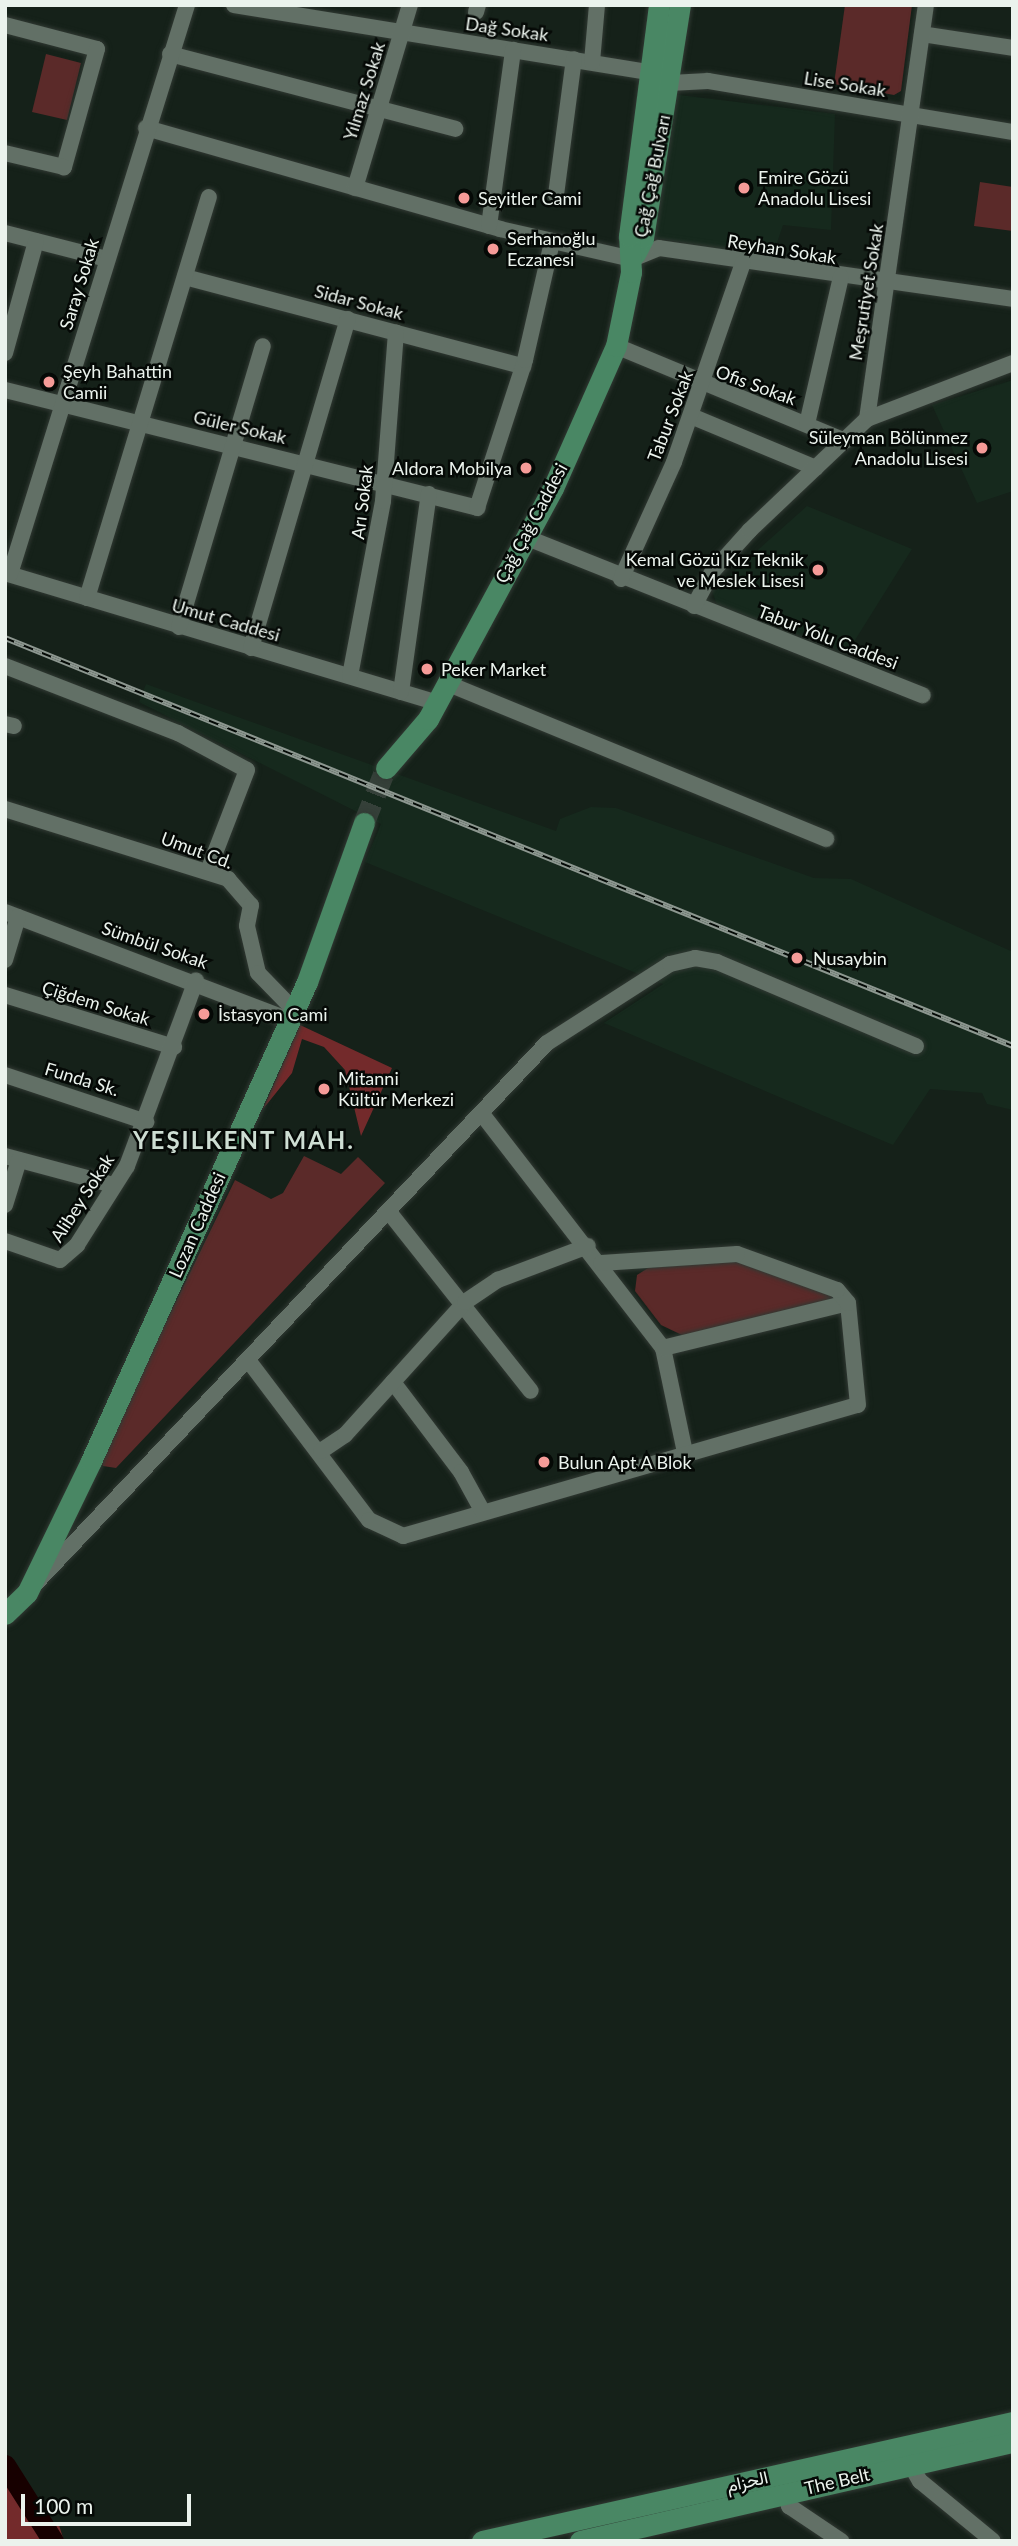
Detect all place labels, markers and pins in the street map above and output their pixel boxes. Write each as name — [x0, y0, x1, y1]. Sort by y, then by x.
place label: Emire Gözü Anadolu Lisesi — [758, 167, 871, 210]
marker: Emire Gözü Anadolu Lisesi — [736, 180, 752, 196]
place label: Seyitler Cami — [478, 187, 582, 209]
marker: Seyitler Cami — [456, 190, 472, 206]
place label: Serhanoğlu Eczanesi — [507, 228, 596, 270]
marker: Serhanoğlu Eczanesi — [485, 241, 501, 257]
place label: Şeyh Bahattin Camii — [63, 361, 172, 404]
marker: Şeyh Bahattin Camii — [41, 374, 57, 390]
place label: Süleyman Bölünmez Anadolu Lisesi — [809, 427, 968, 470]
marker: Süleyman Bölünmez Anadolu Lisesi — [974, 440, 990, 456]
place label: Aldora Mobilya — [392, 457, 512, 479]
marker: Aldora Mobilya — [518, 460, 534, 476]
place label: Kemal Gözü Kız Teknik ve Meslek Lisesi — [625, 549, 804, 592]
marker: Kemal Gözü Kız Teknik ve Meslek Lisesi — [810, 562, 826, 578]
place label: Peker Market — [441, 658, 547, 680]
marker: Peker Market — [419, 661, 435, 677]
place label: Nusaybin — [813, 947, 887, 969]
marker: Nusaybin — [787, 948, 807, 968]
place label: İstasyon Cami — [218, 1003, 328, 1025]
marker: İstasyon Cami — [196, 1006, 212, 1022]
place label: Mitanni Kültür Merkezi — [338, 1068, 454, 1110]
marker: Mitanni Kültür Merkezi — [316, 1081, 332, 1097]
place label: Bulun Apt A Blok — [558, 1451, 693, 1473]
marker: Bulun Apt A Blok — [536, 1454, 552, 1470]

